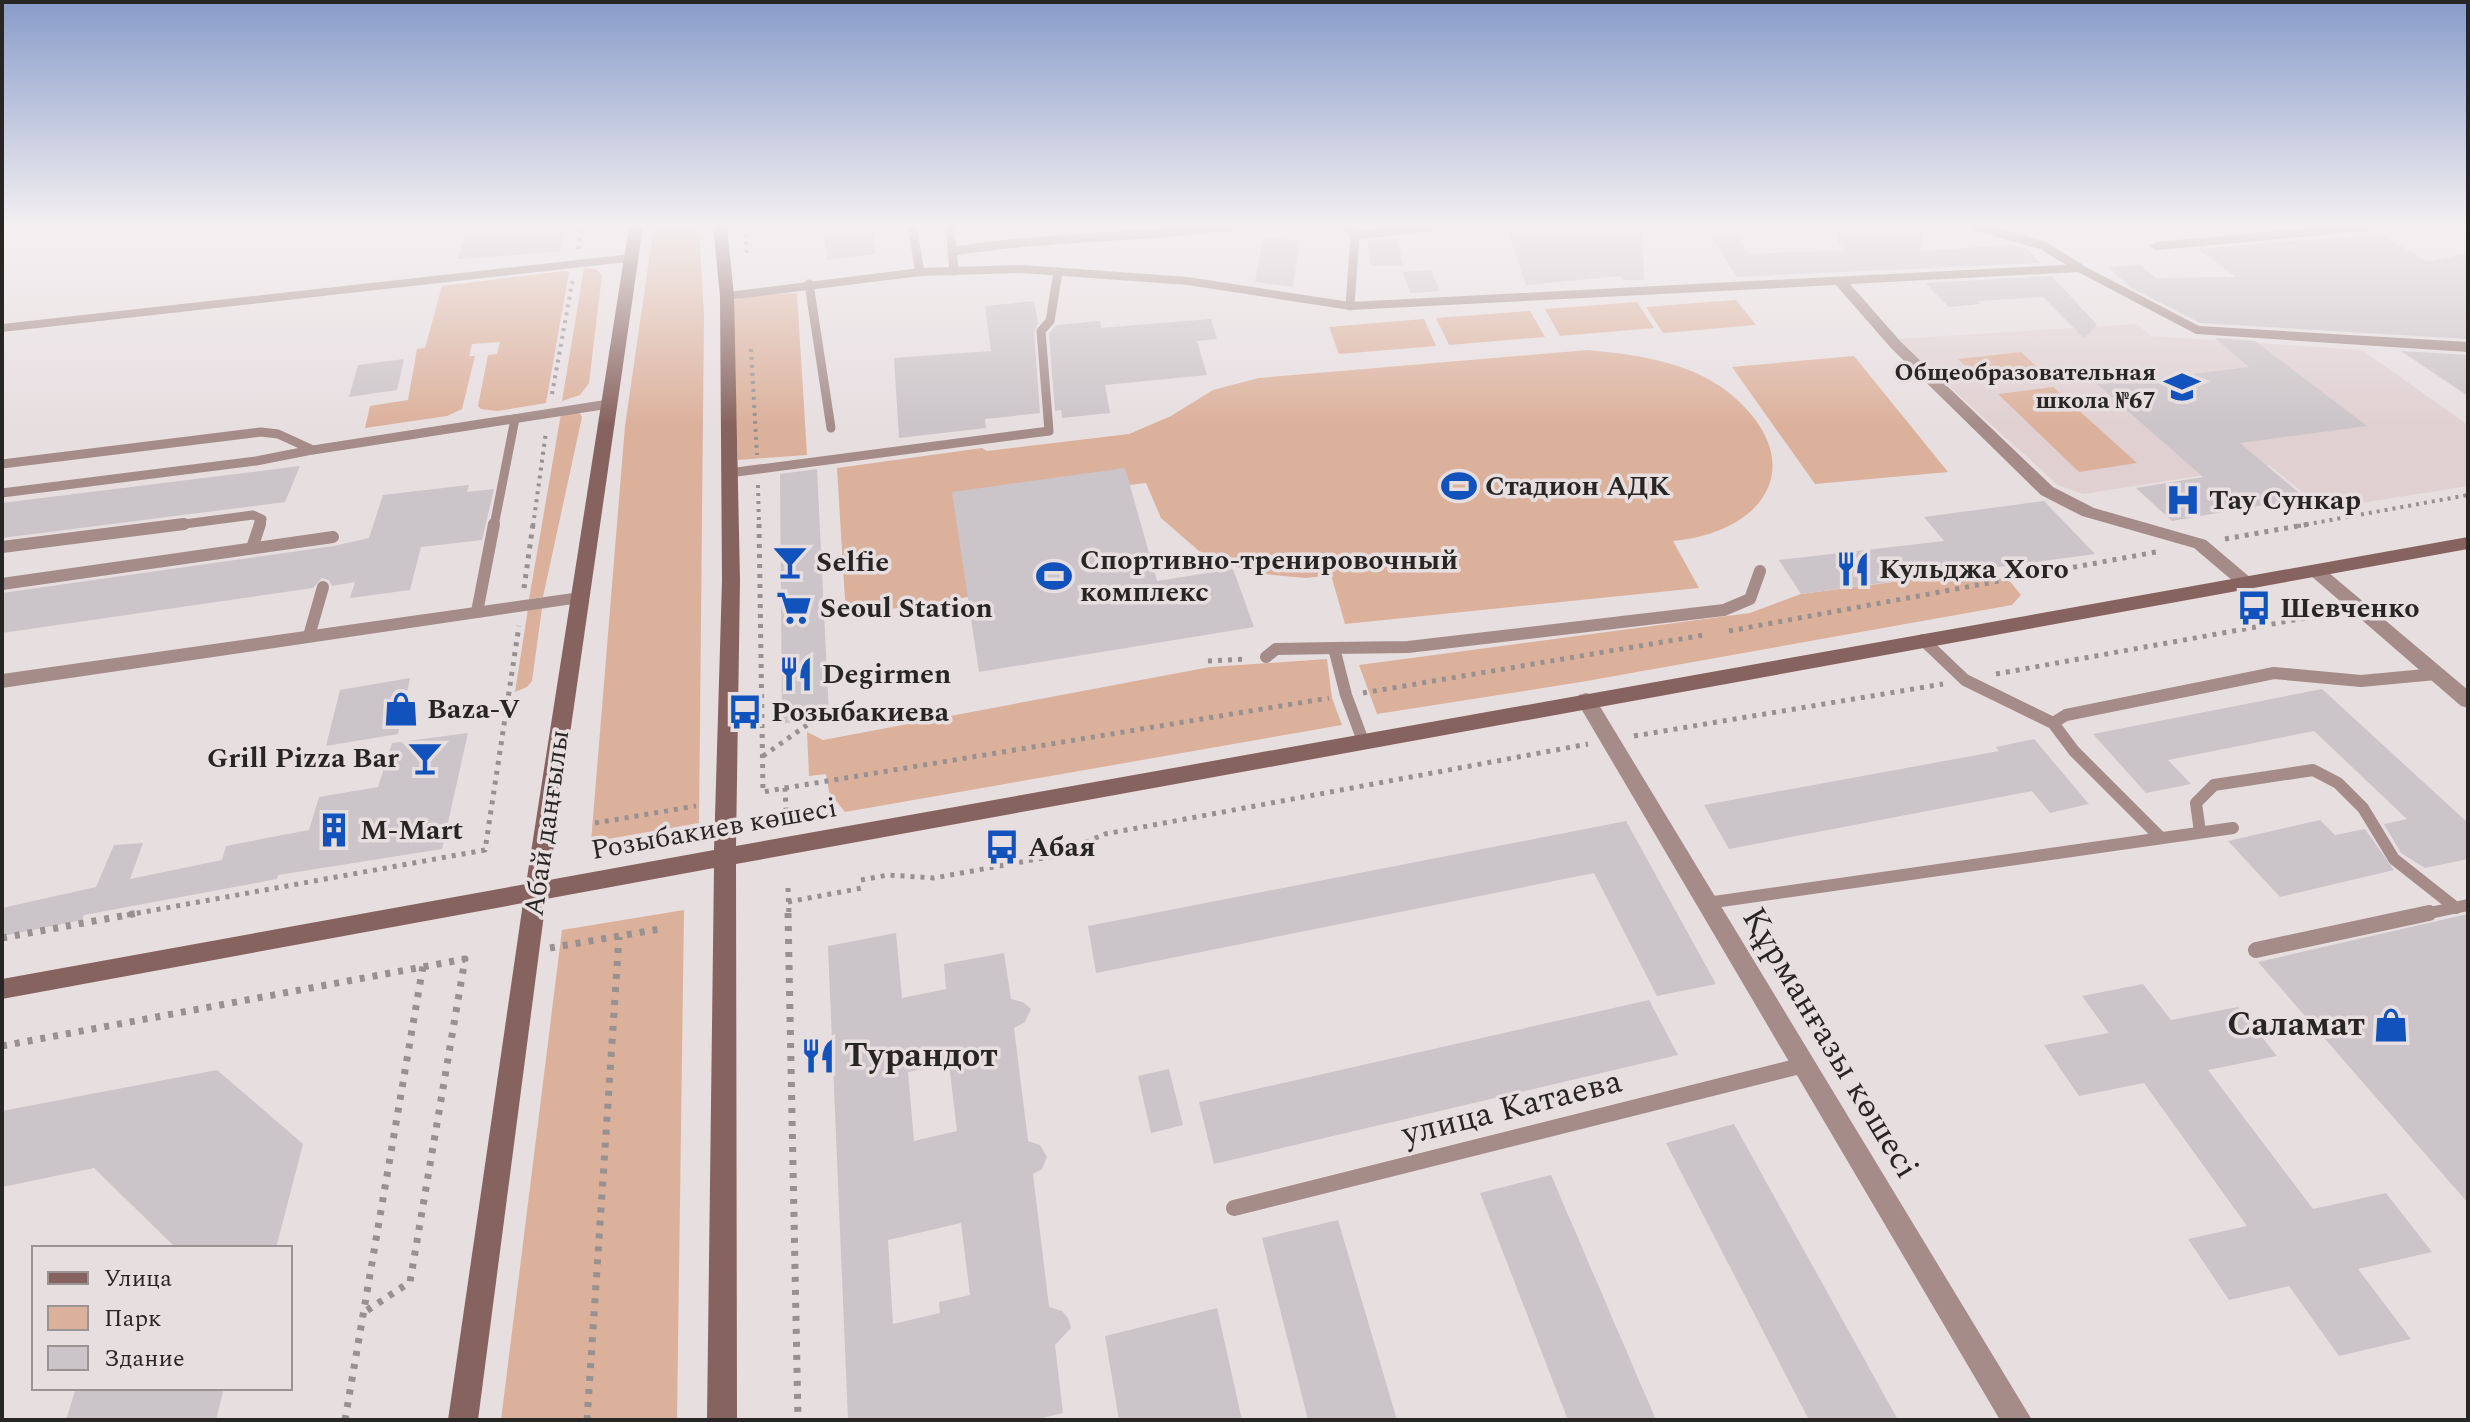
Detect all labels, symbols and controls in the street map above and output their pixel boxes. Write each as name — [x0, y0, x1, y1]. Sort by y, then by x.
place label: Общеобразовательная школа №67 — [1895, 355, 2156, 419]
school or university icon: Общеобразовательная школа №67 — [2163, 368, 2201, 406]
place label: Стадион АДК — [1485, 465, 1670, 508]
sports icon: Стадион АДК — [1440, 467, 1478, 505]
place label: Тау Сункар — [2209, 479, 2361, 522]
hospital icon: Тау Сункар — [2164, 481, 2202, 519]
place label: Спортивно-тренировочный комплекс — [1080, 539, 1458, 614]
place label: Selfie — [816, 541, 889, 584]
bar icon: Selfie — [771, 543, 809, 581]
place label: Кульджа Хого — [1879, 548, 2069, 591]
restaurant icon: Кульджа Хого — [1834, 550, 1872, 588]
sports icon: Спортивно-тренировочный комплекс — [1035, 557, 1073, 595]
place label: Seoul Station — [820, 587, 993, 630]
place label: Шевченко — [2280, 587, 2420, 630]
supermarket icon: Seoul Station — [775, 589, 813, 627]
bus stop icon: Шевченко — [2235, 589, 2273, 627]
place label: Degirmen — [822, 653, 951, 696]
restaurant icon: Degirmen — [777, 655, 815, 693]
place label: Baza-V — [427, 688, 520, 731]
shop icon: Baza-V — [382, 690, 420, 728]
place label: Розыбакиева — [771, 691, 950, 734]
bus stop icon: Розыбакиева — [726, 693, 764, 731]
street label: Абай даңғылы — [513, 727, 581, 919]
place label: Grill Pizza Bar — [207, 737, 399, 780]
bar icon: Grill Pizza Bar — [406, 739, 444, 777]
street label: Розыбакиев көшесі — [588, 786, 840, 872]
place label: M-Mart — [360, 809, 463, 852]
building icon: M-Mart — [315, 811, 353, 849]
place label: Абая — [1028, 826, 1095, 869]
bus stop icon: Абая — [983, 828, 1021, 866]
street label: Құрманғазы көшесі — [1728, 897, 1932, 1189]
place label: Саламат — [2227, 999, 2365, 1051]
shop icon: Саламат — [2372, 1006, 2410, 1044]
place label: Турандот — [844, 1030, 998, 1082]
restaurant icon: Турандот — [799, 1037, 837, 1075]
street label: улица Катаева — [1396, 1055, 1628, 1161]
legend — [32, 1246, 292, 1390]
text: Улица — [104, 1261, 172, 1297]
text: Парк — [104, 1301, 161, 1337]
text: Здание — [104, 1341, 185, 1377]

